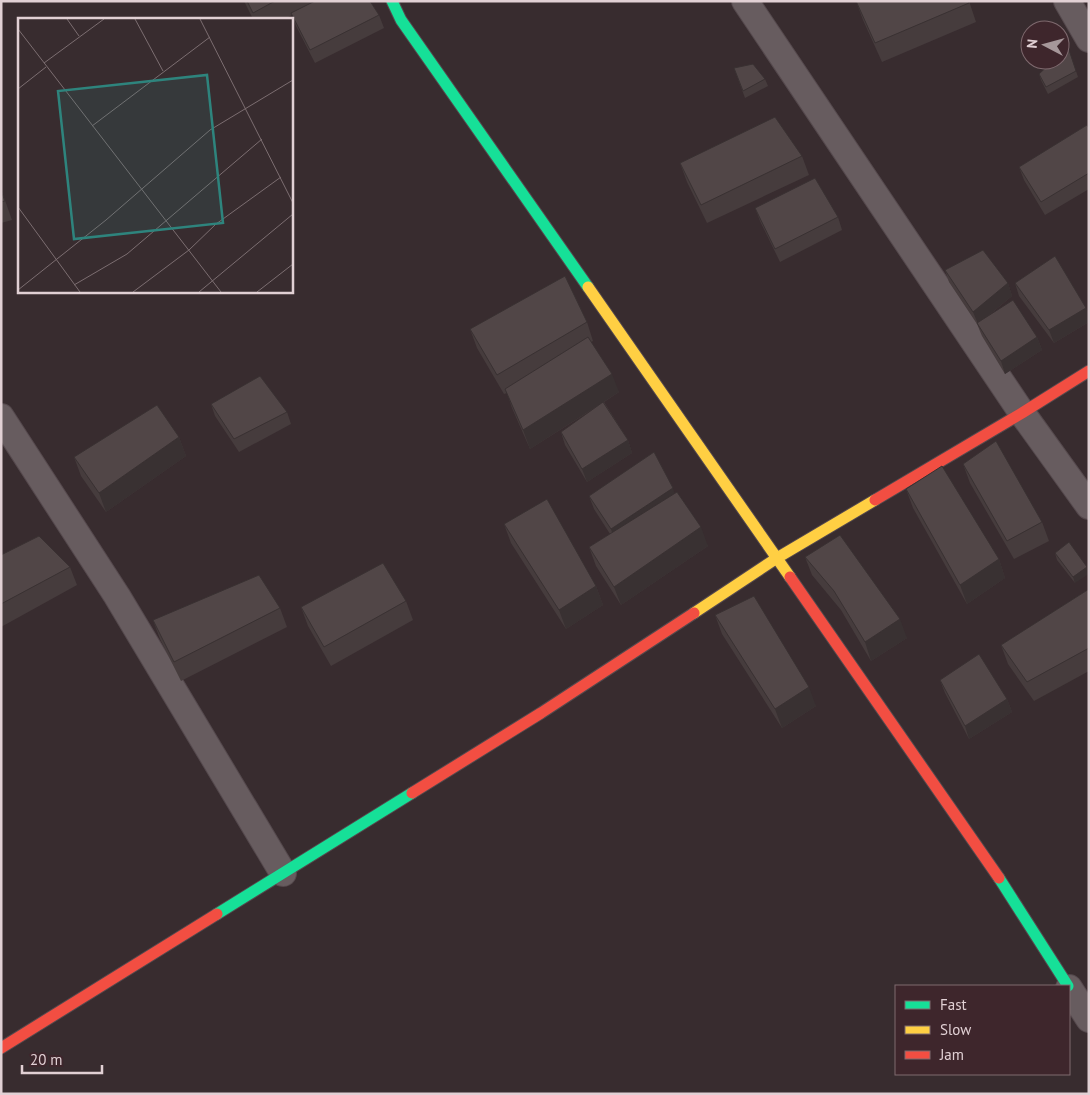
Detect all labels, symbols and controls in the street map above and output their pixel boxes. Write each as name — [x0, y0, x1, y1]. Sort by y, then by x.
inset map — [18, 18, 292, 292]
north arrow — [1020, 20, 1070, 70]
text: N — [1023, 38, 1042, 49]
legend — [895, 985, 1070, 1075]
text: Fast — [940, 995, 967, 1014]
text: Slow — [940, 1020, 971, 1039]
scale bar — [22, 1042, 102, 1074]
text: Jam — [939, 1045, 964, 1064]
text: 20 m — [30, 1050, 63, 1069]

